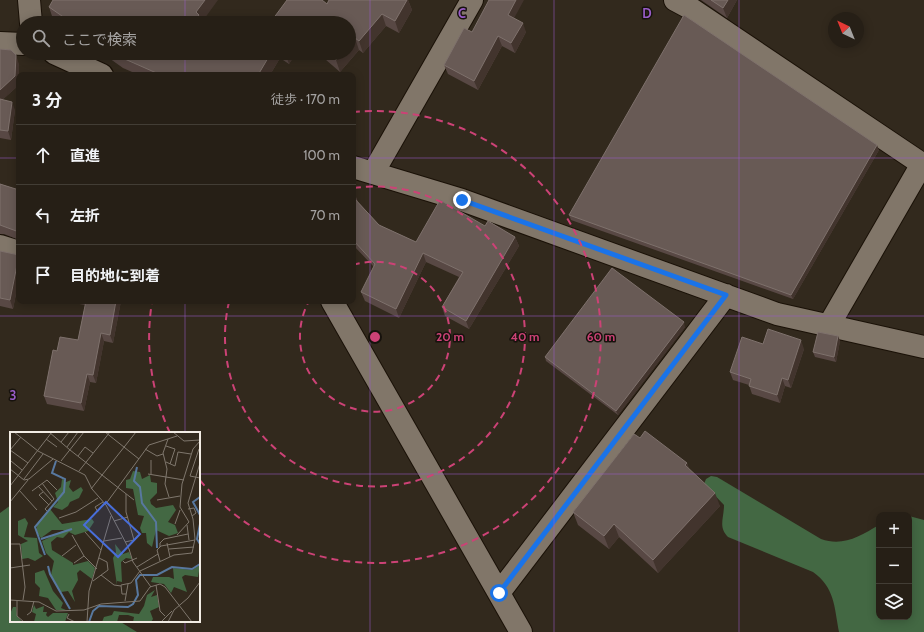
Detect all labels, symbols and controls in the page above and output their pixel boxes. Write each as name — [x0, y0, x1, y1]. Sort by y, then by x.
text: C — [458, 5, 466, 21]
text: D — [642, 5, 652, 21]
north arrow — [828, 12, 864, 48]
search box — [16, 16, 356, 60]
icon: search — [30, 27, 52, 49]
text: ここで検索 — [62, 31, 137, 49]
text: 3 分 — [32, 90, 62, 110]
text: 徒歩 · 170 m — [271, 91, 340, 107]
icon: ahead — [32, 144, 54, 166]
text: 直進 — [70, 147, 100, 165]
text: 100 m — [303, 147, 340, 163]
route end — [453, 191, 471, 209]
icon: left — [32, 204, 54, 226]
text: 左折 — [70, 207, 100, 225]
text: 70 m — [310, 207, 340, 223]
icon: arrive — [32, 264, 54, 286]
text: 目的地に到着 — [70, 267, 160, 285]
text: 20 m — [436, 329, 464, 344]
text: 40 m — [510, 329, 540, 344]
text: 60 m — [587, 329, 615, 344]
centre of rings — [368, 330, 382, 344]
text: 3 — [9, 387, 17, 403]
inset map — [10, 432, 200, 622]
map controls — [876, 512, 912, 620]
button: + — [876, 512, 912, 548]
button: − — [876, 548, 912, 584]
route start — [490, 584, 508, 602]
button: layers — [876, 584, 912, 620]

